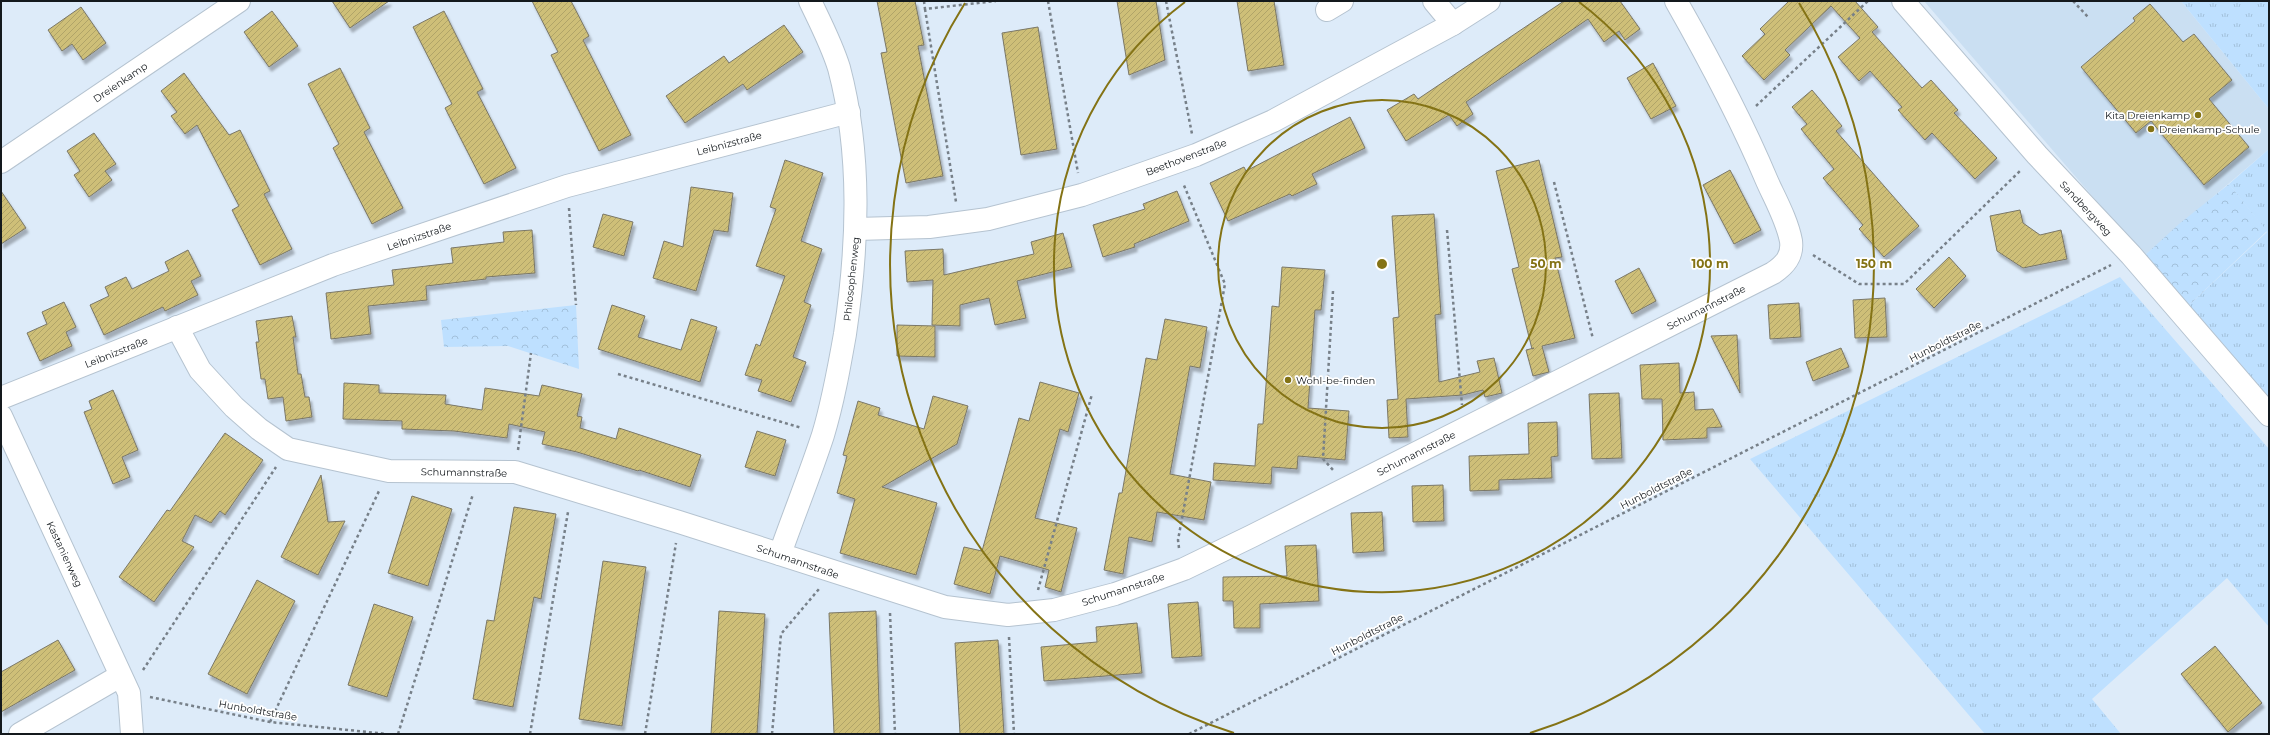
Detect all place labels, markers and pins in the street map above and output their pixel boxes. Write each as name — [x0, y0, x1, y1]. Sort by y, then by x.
place label: Kita Dreienkamp — [2105, 109, 2190, 122]
marker: Kita Dreienkamp — [2193, 110, 2203, 120]
place label: Dreienkamp-Schule — [2159, 123, 2260, 136]
marker: Dreienkamp-Schule — [2146, 124, 2156, 134]
centre of rings — [1375, 257, 1389, 271]
place label: Wohl-be-finden — [1296, 374, 1375, 387]
marker: Wohl-be-finden — [1283, 375, 1293, 385]

